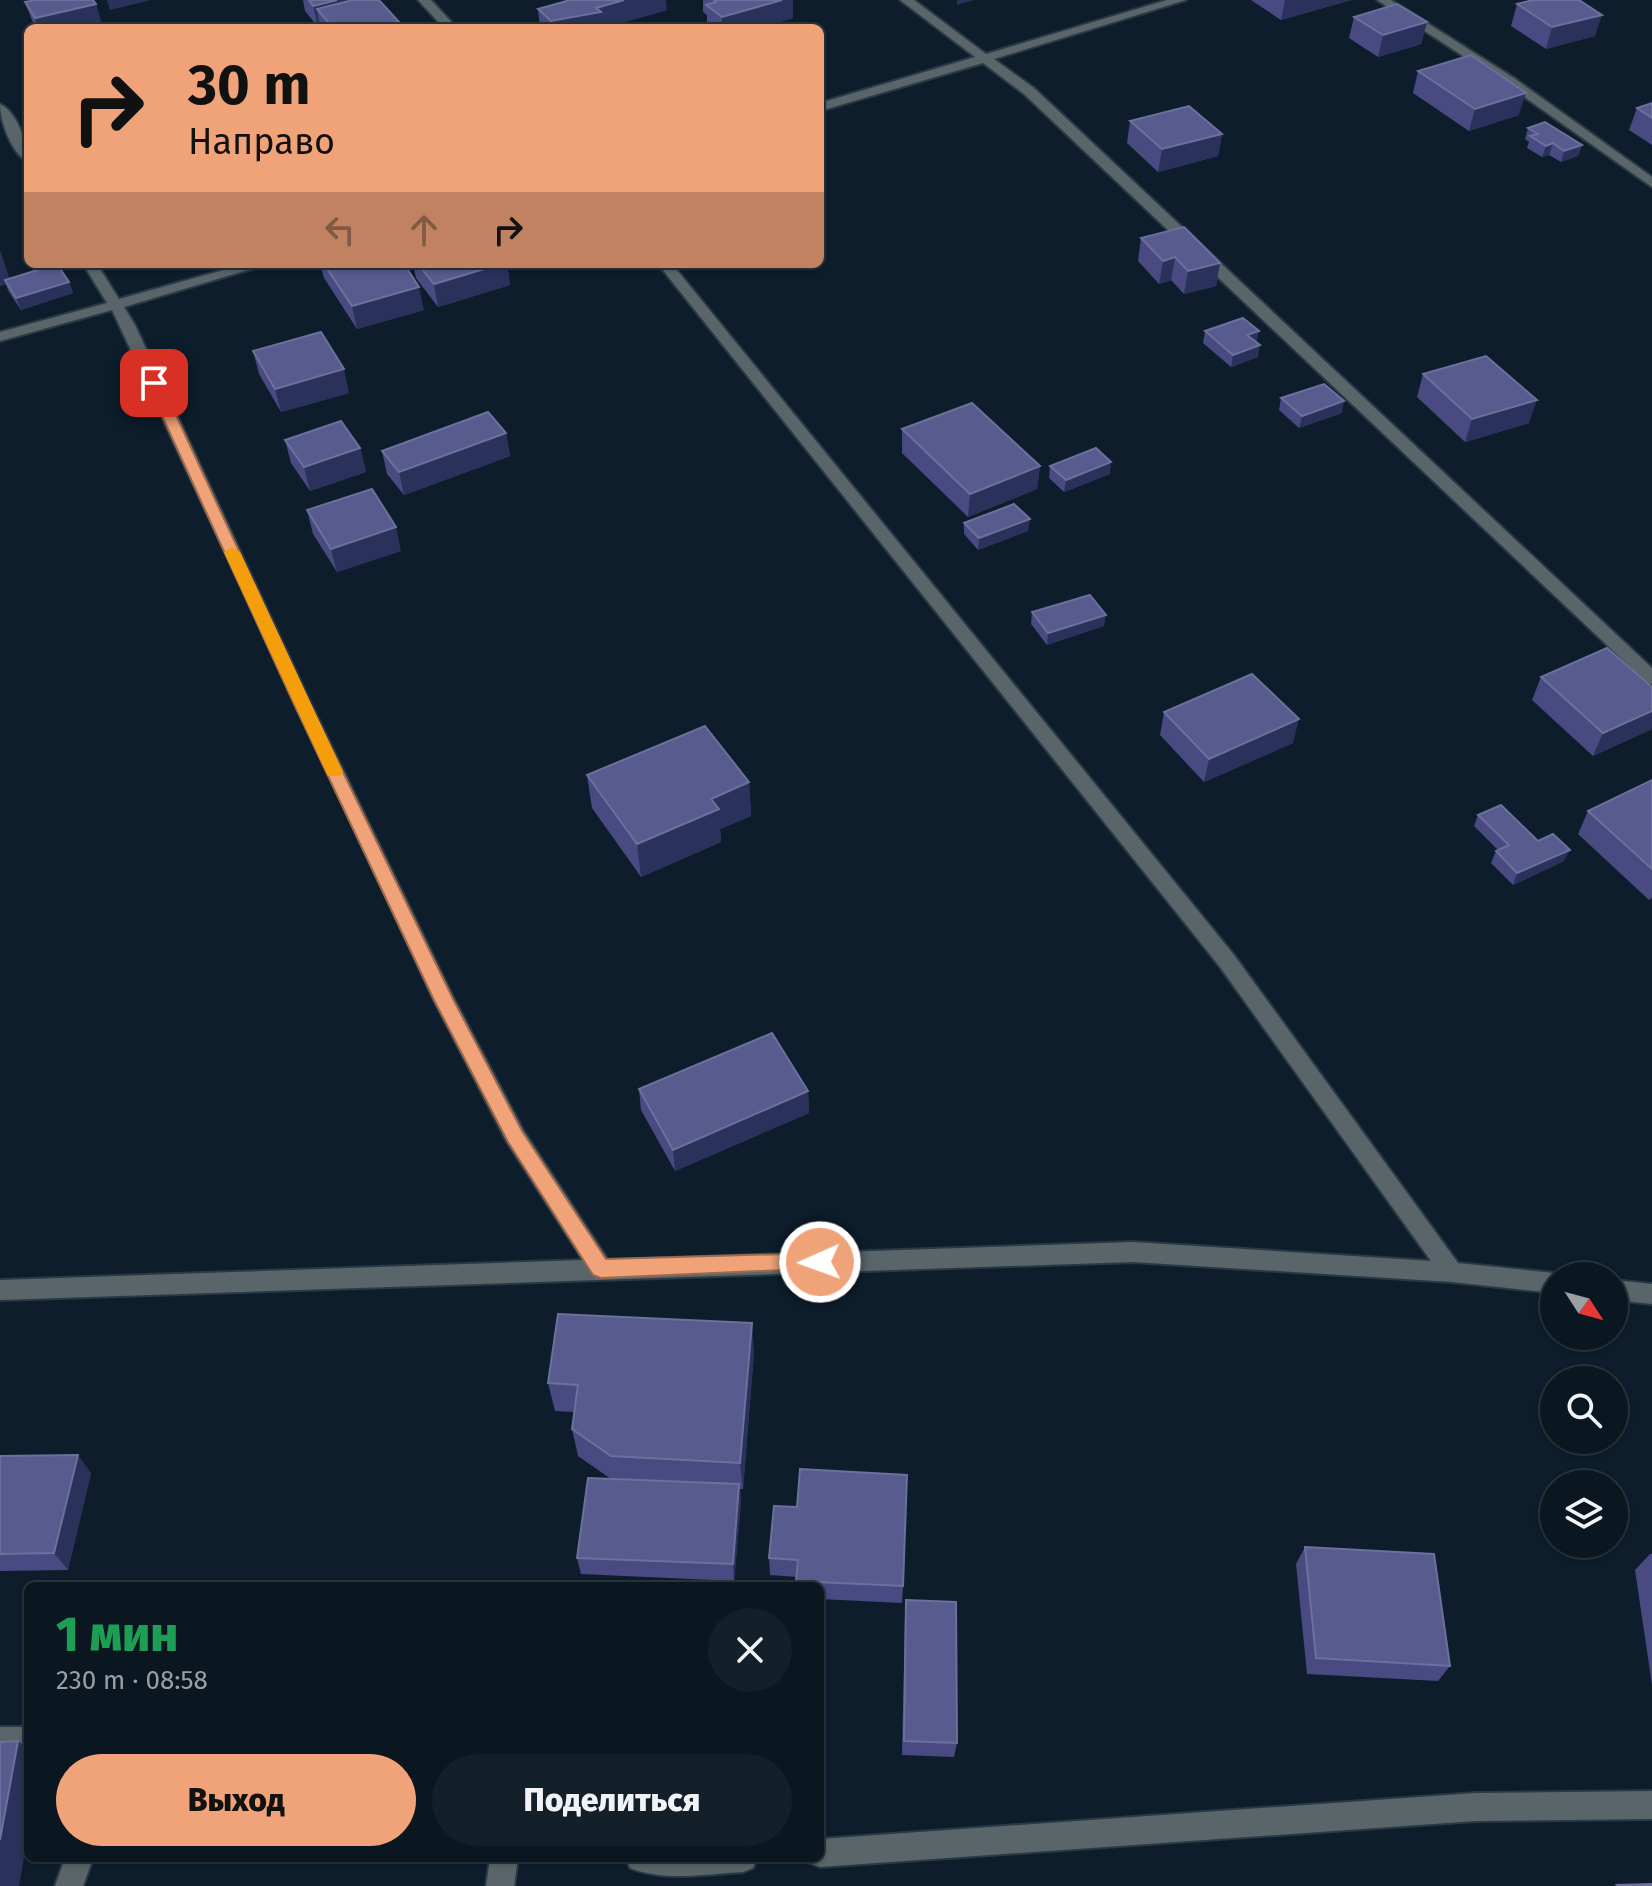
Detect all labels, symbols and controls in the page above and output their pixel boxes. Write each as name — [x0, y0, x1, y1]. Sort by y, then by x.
text: 30 m — [188, 52, 310, 119]
icon: right — [56, 56, 160, 160]
text: Направо — [188, 120, 335, 164]
icon: left — [318, 208, 362, 252]
icon: ahead — [402, 208, 446, 252]
icon: right — [486, 208, 530, 252]
pin — [120, 349, 188, 417]
icon: arrive — [132, 361, 176, 405]
position arrow — [778, 1220, 862, 1304]
north arrow — [1540, 1262, 1628, 1350]
map controls — [1540, 1262, 1628, 1558]
button: search — [1540, 1366, 1628, 1454]
button: layers — [1540, 1470, 1628, 1558]
text: 1 мин — [56, 1606, 178, 1664]
button: close — [708, 1608, 792, 1692]
text: 230 m · 08:58 — [56, 1665, 208, 1696]
button: Выход — [56, 1754, 416, 1846]
button: Поделиться — [432, 1754, 792, 1846]

